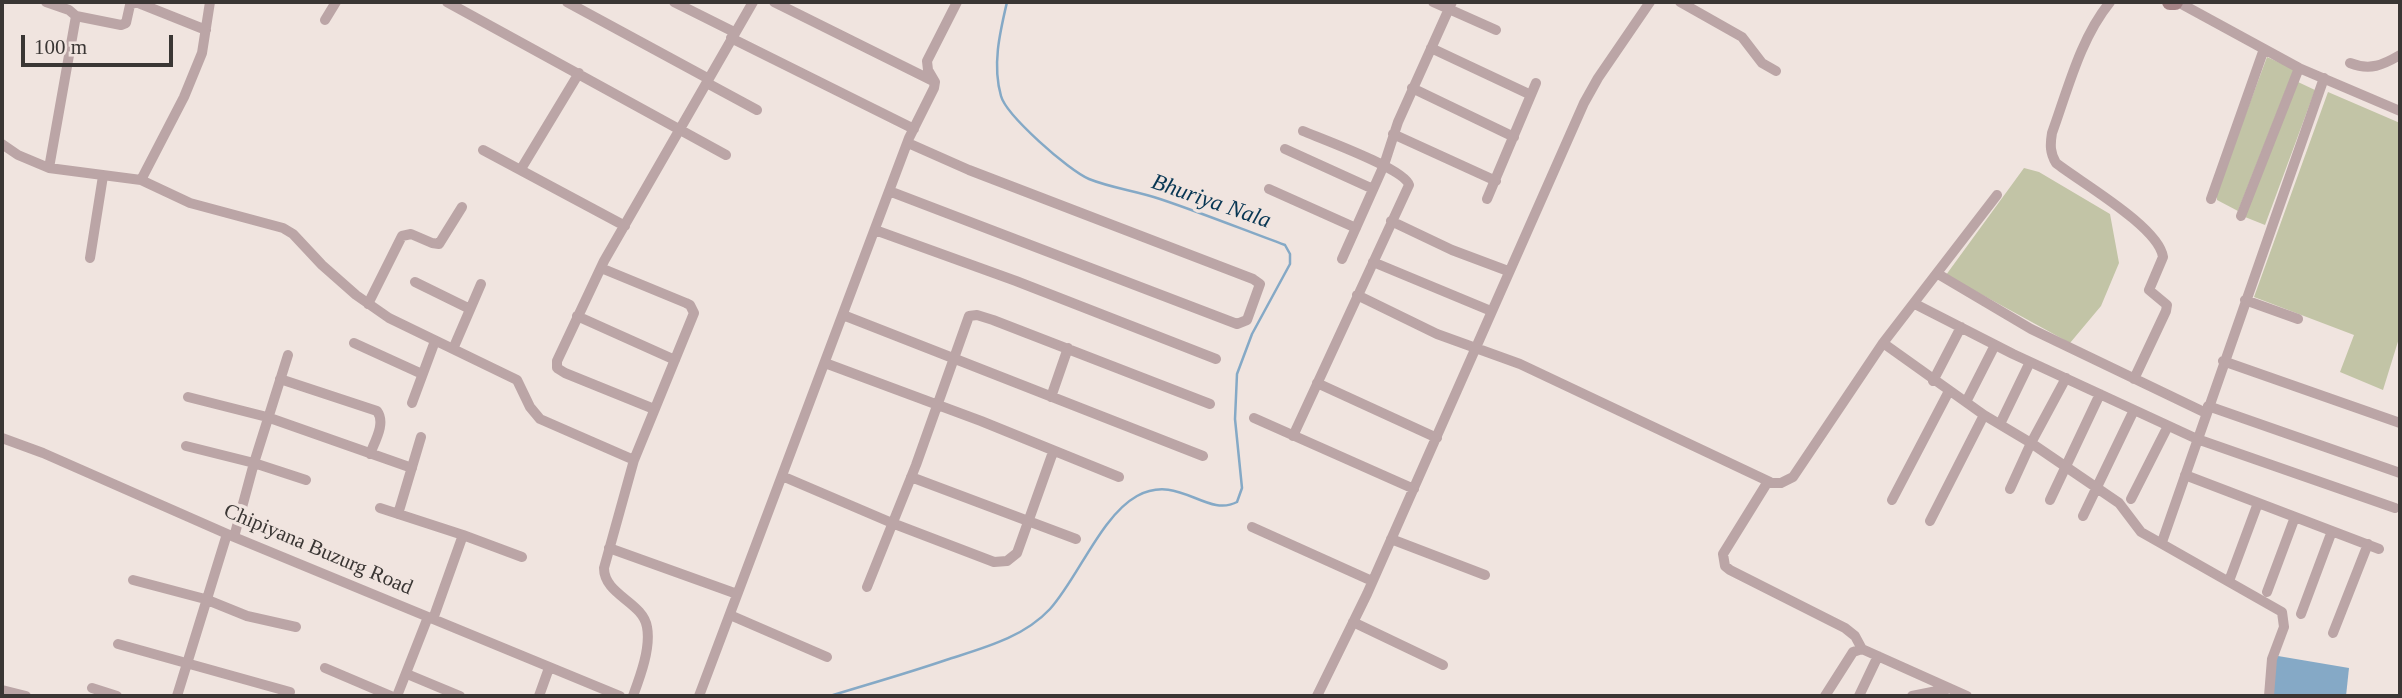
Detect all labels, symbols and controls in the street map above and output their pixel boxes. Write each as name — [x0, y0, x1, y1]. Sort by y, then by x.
scale bar — [24, 21, 177, 65]
text: 100 m — [34, 35, 87, 59]
water label: Bhuriya Nala — [1148, 169, 1274, 235]
street label: Chipiyana Buzurg Road — [220, 499, 416, 601]

